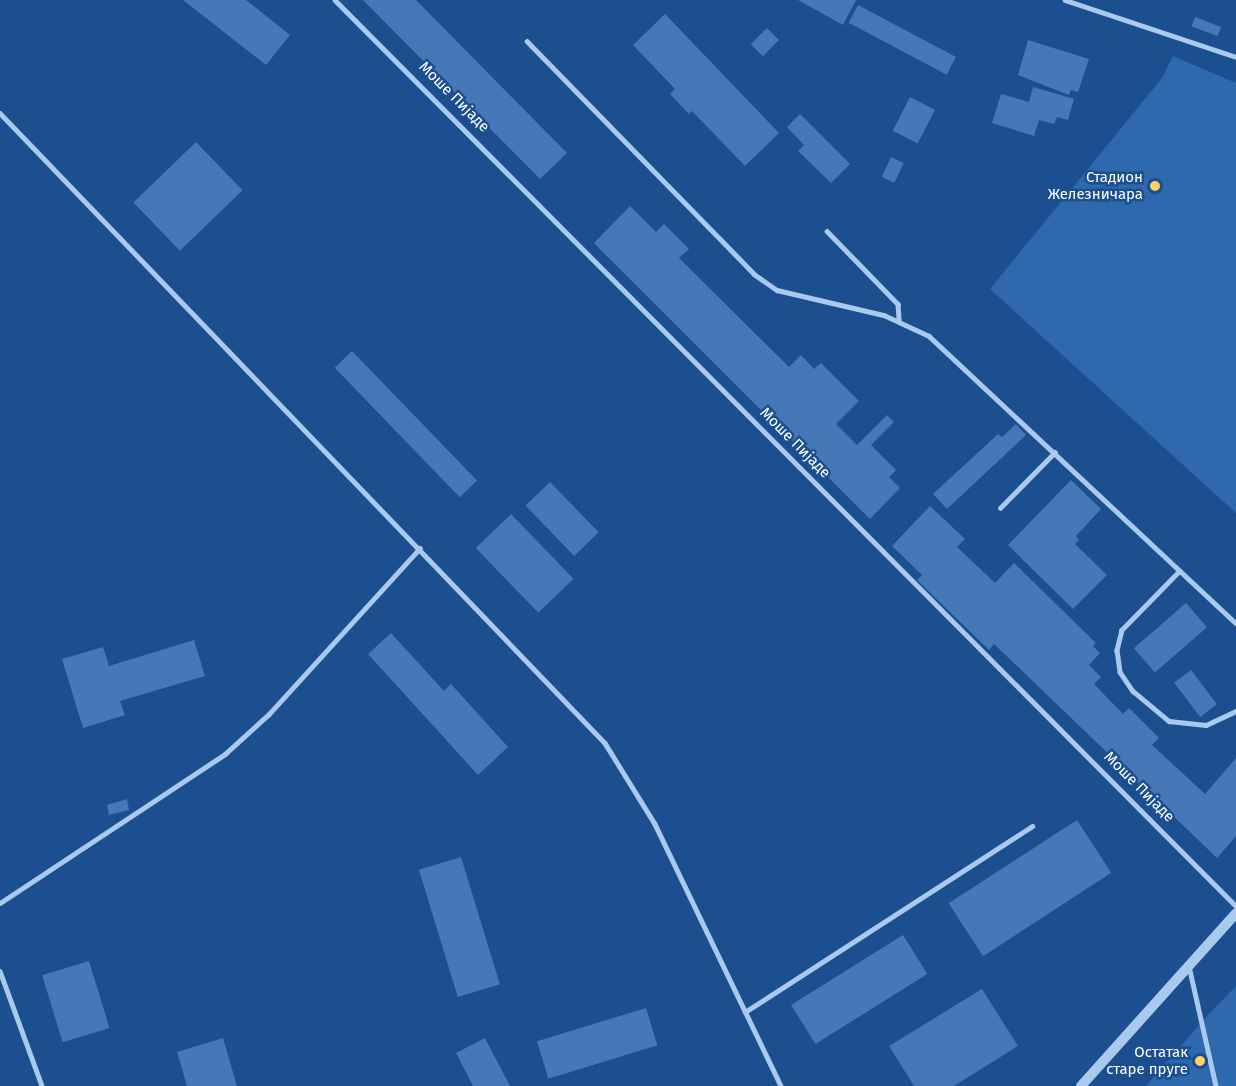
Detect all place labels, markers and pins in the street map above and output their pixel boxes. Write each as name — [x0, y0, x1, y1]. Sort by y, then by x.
place label: Стадион Железничара — [1048, 168, 1143, 203]
marker: Стадион Железничара — [1148, 179, 1162, 193]
place label: Остатак старе пруге — [1106, 1043, 1188, 1078]
marker: Остатак старе пруге — [1193, 1054, 1207, 1068]

